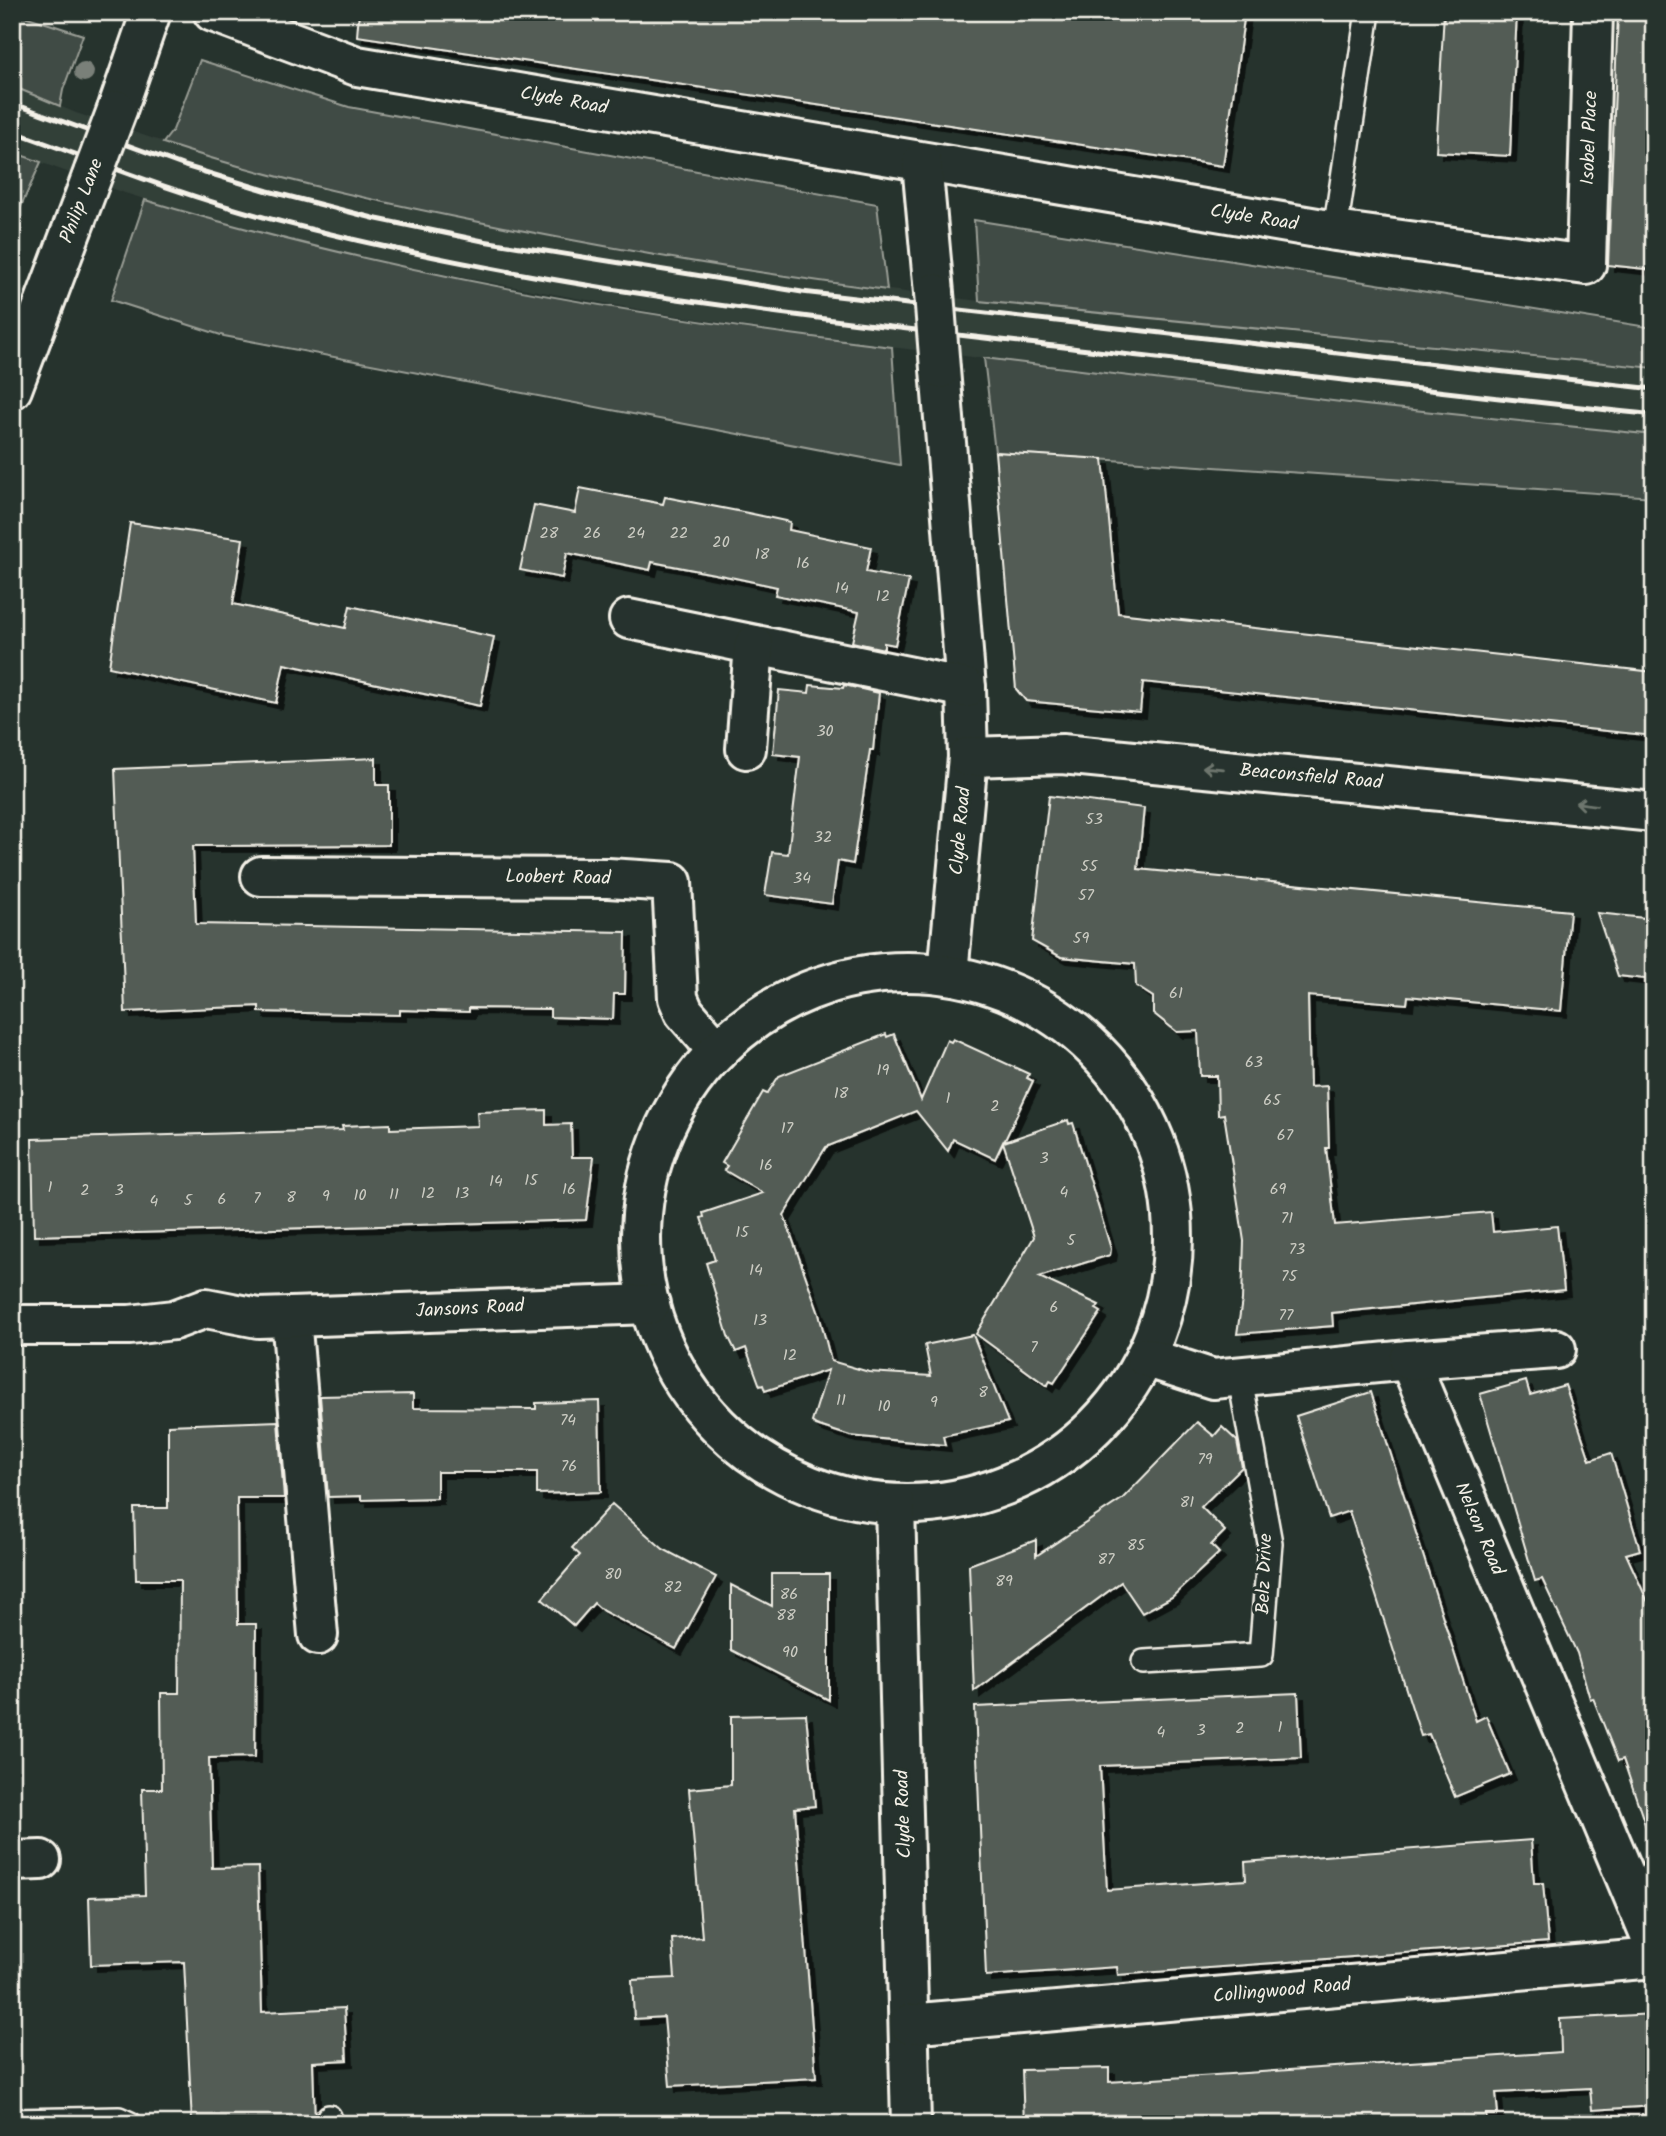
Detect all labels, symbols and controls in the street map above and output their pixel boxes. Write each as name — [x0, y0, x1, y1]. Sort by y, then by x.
street label: Clyde Road — [518, 79, 611, 124]
street label: Isobel Place — [1573, 90, 1607, 186]
street label: Philip Lane — [52, 154, 112, 248]
street label: Clyde Road — [1208, 196, 1301, 240]
house number: 28 — [540, 521, 559, 546]
house number: 26 — [583, 521, 601, 546]
house number: 24 — [627, 521, 645, 546]
house number: 22 — [670, 521, 688, 546]
house number: 20 — [712, 530, 730, 555]
house number: 18 — [755, 542, 770, 567]
house number: 16 — [796, 551, 810, 576]
house number: 14 — [835, 576, 849, 601]
house number: 12 — [876, 584, 890, 609]
house number: 30 — [816, 719, 834, 744]
street label: Beaconsfield Road — [1238, 756, 1384, 798]
one-way arrow — [1202, 761, 1225, 774]
street label: Clyde Road — [942, 785, 980, 876]
one-way arrow — [1575, 797, 1598, 810]
house number: 53 — [1085, 807, 1103, 832]
house number: 32 — [814, 825, 832, 850]
house number: 55 — [1080, 854, 1099, 879]
street label: Loobert Road — [505, 862, 611, 894]
house number: 34 — [793, 866, 811, 891]
house number: 57 — [1078, 883, 1095, 908]
house number: 59 — [1073, 926, 1089, 951]
house number: 61 — [1169, 981, 1183, 1006]
house number: 63 — [1245, 1050, 1263, 1075]
house number: 19 — [877, 1058, 890, 1083]
house number: 18 — [834, 1081, 849, 1106]
house number: 1 — [945, 1086, 951, 1111]
house number: 65 — [1263, 1088, 1282, 1113]
house number: 2 — [990, 1094, 1000, 1119]
house number: 17 — [781, 1116, 794, 1141]
house number: 67 — [1277, 1123, 1294, 1148]
house number: 3 — [1039, 1146, 1049, 1171]
house number: 16 — [759, 1153, 773, 1178]
house number: 15 — [524, 1168, 539, 1193]
house number: 14 — [489, 1169, 503, 1194]
house number: 1 — [47, 1175, 53, 1200]
house number: 16 — [562, 1177, 576, 1202]
house number: 69 — [1270, 1177, 1287, 1202]
house number: 2 — [80, 1178, 90, 1203]
house number: 3 — [114, 1178, 124, 1203]
house number: 4 — [1060, 1180, 1069, 1205]
house number: 12 — [421, 1181, 435, 1206]
house number: 13 — [455, 1181, 469, 1206]
house number: 11 — [389, 1182, 399, 1207]
house number: 10 — [353, 1183, 367, 1208]
house number: 9 — [322, 1184, 330, 1209]
house number: 8 — [286, 1185, 296, 1210]
house number: 7 — [253, 1186, 261, 1211]
house number: 6 — [218, 1187, 226, 1212]
house number: 5 — [184, 1188, 194, 1213]
house number: 4 — [150, 1189, 159, 1214]
house number: 71 — [1281, 1206, 1293, 1231]
house number: 15 — [735, 1220, 750, 1245]
house number: 5 — [1067, 1228, 1077, 1253]
house number: 73 — [1289, 1237, 1305, 1262]
house number: 14 — [749, 1258, 763, 1283]
house number: 75 — [1281, 1264, 1298, 1289]
street label: Jansons Road — [415, 1291, 526, 1327]
house number: 6 — [1050, 1295, 1058, 1320]
house number: 77 — [1279, 1303, 1294, 1328]
house number: 13 — [753, 1308, 767, 1333]
house number: 7 — [1030, 1335, 1038, 1360]
house number: 12 — [783, 1343, 797, 1368]
house number: 8 — [978, 1380, 988, 1405]
house number: 11 — [836, 1388, 846, 1413]
house number: 9 — [930, 1390, 938, 1415]
house number: 10 — [877, 1394, 891, 1419]
house number: 74 — [560, 1408, 576, 1433]
house number: 79 — [1197, 1447, 1213, 1472]
house number: 76 — [561, 1454, 577, 1479]
street label: Nelson Road — [1446, 1478, 1512, 1581]
house number: 81 — [1180, 1490, 1194, 1515]
house number: 85 — [1127, 1533, 1147, 1558]
street label: Belz Drive — [1249, 1533, 1281, 1615]
house number: 87 — [1097, 1547, 1115, 1572]
house number: 80 — [604, 1562, 622, 1587]
house number: 89 — [995, 1569, 1013, 1594]
house number: 82 — [664, 1575, 682, 1600]
house number: 86 — [780, 1582, 798, 1607]
house number: 88 — [776, 1603, 796, 1628]
house number: 90 — [782, 1640, 798, 1665]
house number: 1 — [1277, 1715, 1283, 1740]
house number: 2 — [1235, 1716, 1245, 1741]
house number: 3 — [1196, 1718, 1206, 1743]
house number: 4 — [1157, 1720, 1166, 1745]
street label: Clyde Road — [887, 1769, 921, 1859]
street label: Collingwood Road — [1212, 1970, 1353, 2012]

